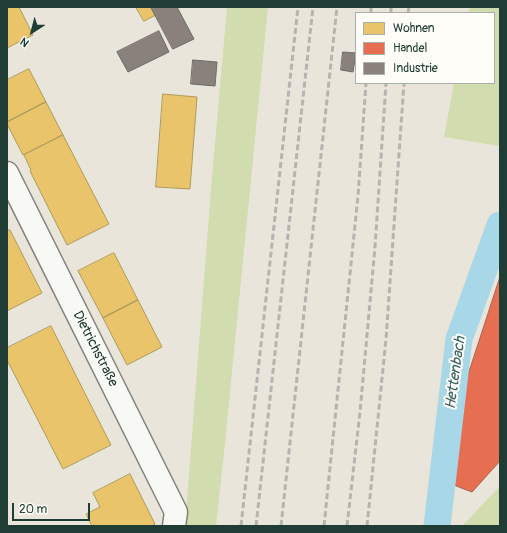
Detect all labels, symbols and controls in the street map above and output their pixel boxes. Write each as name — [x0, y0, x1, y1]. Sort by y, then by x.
north arrow — [12, 12, 52, 52]
legend — [355, 12, 495, 84]
text: Wohnen — [393, 21, 435, 36]
text: N — [18, 35, 31, 50]
text: Handel — [393, 41, 427, 56]
text: Industrie — [393, 61, 438, 76]
street label: Dietrichstraße — [69, 308, 121, 390]
water label: Hettenbach — [442, 336, 470, 410]
scale bar — [14, 495, 92, 521]
text: 20 m — [19, 502, 47, 517]

